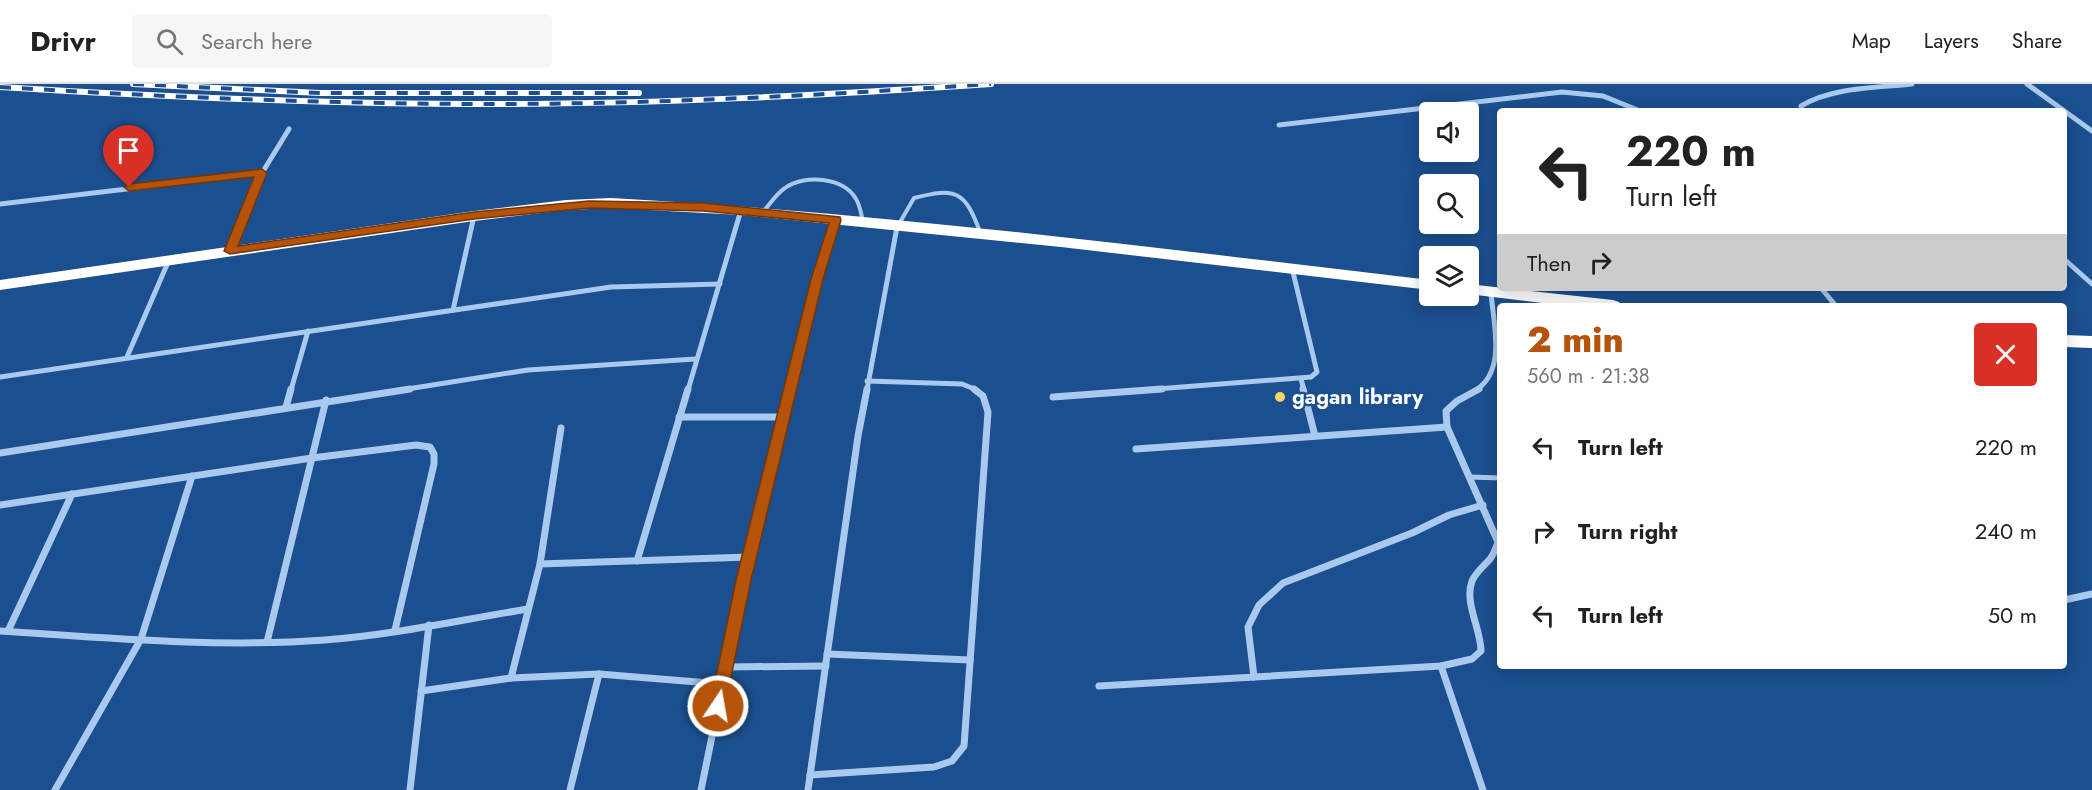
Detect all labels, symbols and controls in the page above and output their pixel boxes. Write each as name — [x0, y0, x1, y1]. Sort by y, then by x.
search box — [132, 14, 552, 68]
text: Drivr — [30, 21, 96, 62]
icon: search — [153, 25, 186, 58]
text: Search here — [201, 25, 312, 57]
text: Map — [1852, 26, 1891, 56]
text: Layers — [1924, 26, 1979, 56]
text: Share — [2012, 26, 2062, 56]
map controls — [1419, 102, 1479, 306]
button: sound — [1419, 102, 1479, 162]
text: 220 m — [1626, 121, 1756, 182]
pin — [103, 125, 154, 187]
icon: left — [1527, 132, 1605, 210]
icon: arrive — [112, 134, 145, 167]
button: search — [1419, 174, 1479, 234]
text: Turn left — [1626, 177, 1716, 216]
button: layers — [1419, 246, 1479, 306]
icon: right — [1584, 246, 1617, 279]
text: Then — [1527, 247, 1572, 279]
text: 2 min — [1527, 313, 1624, 365]
button: close — [1974, 323, 2037, 386]
text: 560 m · 21:38 — [1527, 362, 1650, 391]
place label: gagan library — [1292, 382, 1424, 412]
marker: gagan library — [1273, 390, 1287, 404]
icon: left — [1527, 431, 1560, 464]
text: Turn left — [1578, 431, 1663, 463]
text: 220 m — [1975, 431, 2037, 463]
icon: right — [1527, 515, 1560, 548]
text: Turn right — [1578, 515, 1678, 547]
text: 240 m — [1975, 515, 2037, 547]
icon: left — [1527, 599, 1560, 632]
text: Turn left — [1578, 599, 1663, 631]
text: 50 m — [1988, 599, 2037, 631]
position arrow — [686, 674, 750, 738]

